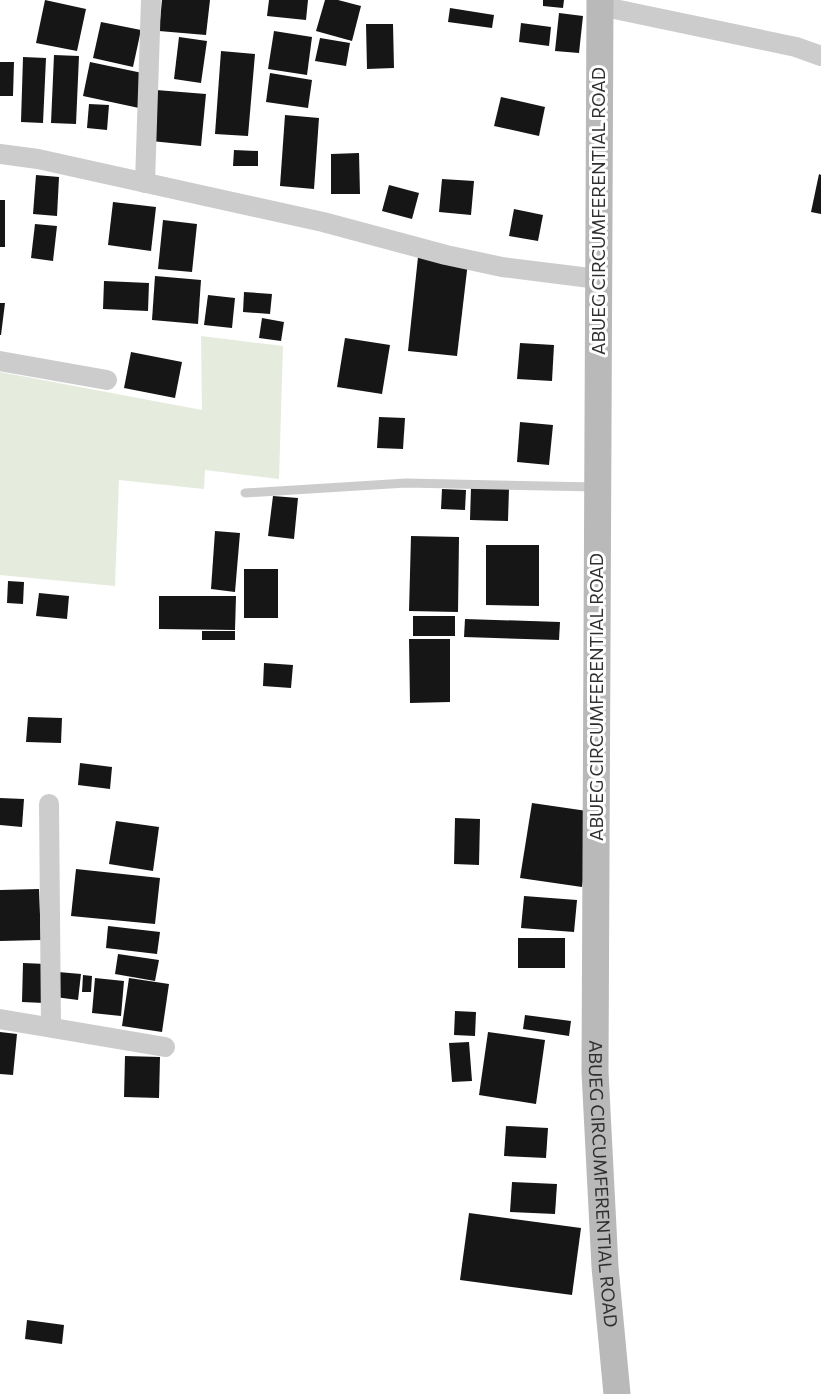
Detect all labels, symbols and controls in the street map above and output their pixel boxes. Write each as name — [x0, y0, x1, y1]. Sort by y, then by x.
street label: ABUEG CIRCUMFERENTIAL ROAD — [587, 67, 609, 355]
street label: ABUEG CIRCUMFERENTIAL ROAD — [585, 553, 607, 841]
street label: ABUEG CIRCUMFERENTIAL ROAD — [585, 1040, 623, 1328]

